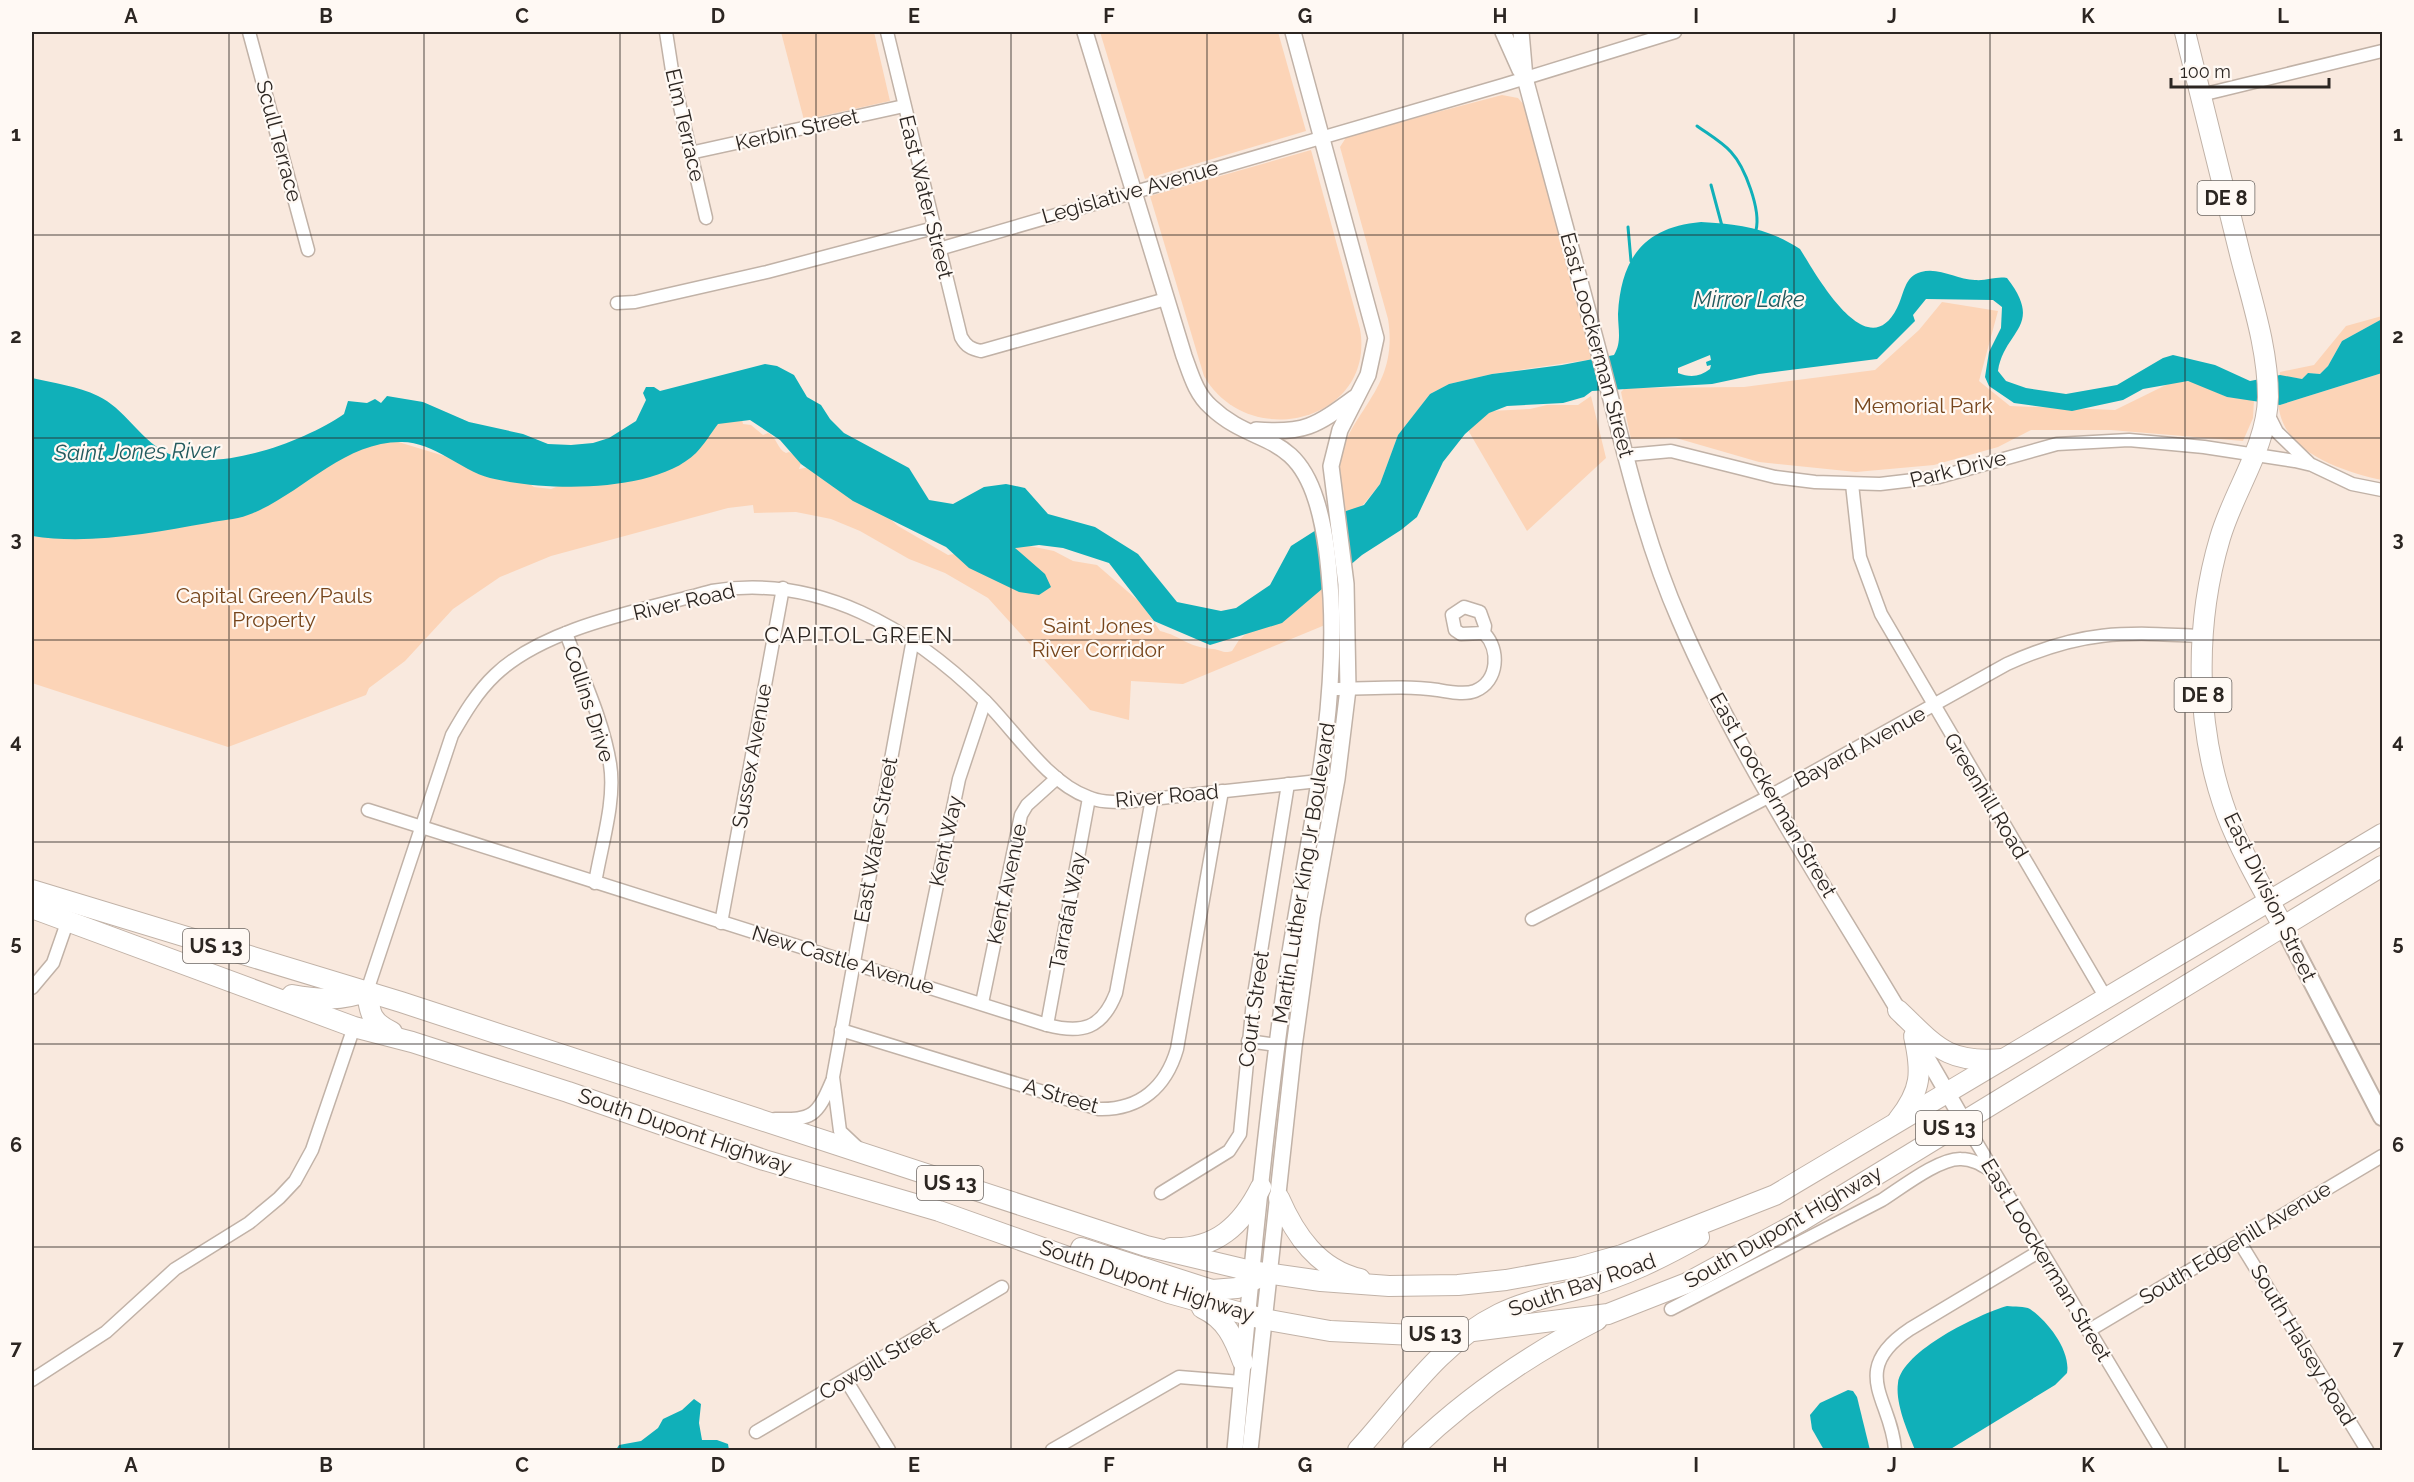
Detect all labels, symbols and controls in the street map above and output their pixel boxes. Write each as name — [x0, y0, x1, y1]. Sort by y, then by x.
text: A — [124, 4, 138, 28]
text: B — [319, 4, 333, 28]
text: C — [515, 4, 529, 28]
text: D — [711, 4, 725, 28]
text: E — [908, 4, 920, 28]
text: F — [1103, 4, 1115, 28]
text: G — [1298, 4, 1312, 28]
text: H — [1493, 4, 1507, 28]
text: I — [1693, 4, 1699, 28]
text: J — [1887, 4, 1897, 28]
text: K — [2081, 4, 2095, 28]
text: L — [2277, 4, 2289, 28]
scale bar — [2171, 51, 2328, 89]
text: 100 m — [2180, 61, 2231, 82]
street label: Elm Terrace — [660, 66, 711, 184]
street label: Scull Terrace — [251, 77, 308, 204]
street label: Kerbin Street — [733, 103, 861, 156]
street label: East Water Street — [894, 112, 959, 281]
text: 1 — [11, 122, 21, 146]
text: 1 — [2393, 122, 2403, 146]
street label: Legislative Avenue — [1039, 154, 1221, 229]
road number: DE 8 — [2198, 181, 2254, 215]
street label: East Loockerman Street — [1555, 230, 1640, 460]
water label: Mirror Lake — [1693, 286, 1805, 312]
text: 2 — [10, 324, 22, 348]
text: 2 — [2392, 324, 2404, 348]
park label: Memorial Park — [1853, 393, 1993, 418]
water label: Saint Jones River — [53, 437, 222, 465]
street label: Park Drive — [1907, 444, 2009, 493]
text: 3 — [10, 527, 22, 551]
text: 3 — [2392, 527, 2404, 551]
street label: River Road — [630, 578, 737, 625]
park label: Capital Green/Pauls Property — [176, 583, 372, 632]
park label: Saint Jones River Corridor — [1032, 613, 1165, 662]
district label: CAPITOL GREEN — [764, 622, 954, 648]
street label: Collins Drive — [559, 643, 620, 765]
road number: DE 8 — [2174, 678, 2232, 712]
street label: Sussex Avenue — [726, 682, 777, 830]
street label: East Loockerman Street — [1705, 688, 1842, 901]
street label: Bayard Avenue — [1790, 700, 1930, 793]
street label: Martin Luther King Jr Boulevard — [1267, 721, 1340, 1025]
street label: Greenhill Road — [1939, 728, 2034, 863]
text: 4 — [10, 729, 22, 753]
text: 4 — [2392, 729, 2404, 753]
street label: East Water Street — [849, 755, 902, 925]
street label: River Road — [1114, 779, 1220, 812]
street label: Kent Way — [924, 793, 967, 889]
street label: East Division Street — [2219, 808, 2322, 985]
street label: Kent Avenue — [982, 821, 1031, 947]
street label: Tarrafal Way — [1044, 850, 1091, 972]
street label: New Castle Avenue — [749, 920, 937, 999]
road number: US 13 — [183, 929, 249, 963]
text: 5 — [10, 931, 22, 955]
text: 5 — [2392, 931, 2404, 955]
street label: Court Street — [1233, 949, 1274, 1069]
street label: A Street — [1021, 1073, 1102, 1118]
street label: South Dupont Highway — [575, 1082, 795, 1179]
road number: US 13 — [1916, 1111, 1982, 1145]
text: 6 — [10, 1133, 22, 1157]
text: 6 — [2392, 1133, 2404, 1157]
street label: East Loockerman Street — [1976, 1154, 2117, 1366]
street label: South Dupont Highway — [1679, 1160, 1886, 1293]
road number: US 13 — [917, 1166, 983, 1200]
street label: South Edgehill Avenue — [2134, 1175, 2335, 1310]
street label: South Dupont Highway — [1037, 1234, 1258, 1327]
street label: South Bay Road — [1505, 1248, 1659, 1321]
street label: South Halsey Road — [2245, 1260, 2361, 1430]
street label: Cowgill Street — [814, 1314, 943, 1405]
road number: US 13 — [1402, 1317, 1468, 1351]
text: 7 — [10, 1336, 22, 1360]
text: 7 — [2392, 1336, 2404, 1360]
text: A — [124, 1453, 138, 1477]
text: B — [319, 1453, 333, 1477]
text: C — [515, 1453, 529, 1477]
text: D — [711, 1453, 725, 1477]
text: E — [908, 1453, 920, 1477]
text: F — [1103, 1453, 1115, 1477]
text: G — [1298, 1453, 1312, 1477]
text: H — [1493, 1453, 1507, 1477]
text: I — [1693, 1453, 1699, 1477]
text: J — [1887, 1453, 1897, 1477]
text: K — [2081, 1453, 2095, 1477]
text: L — [2277, 1453, 2289, 1477]

